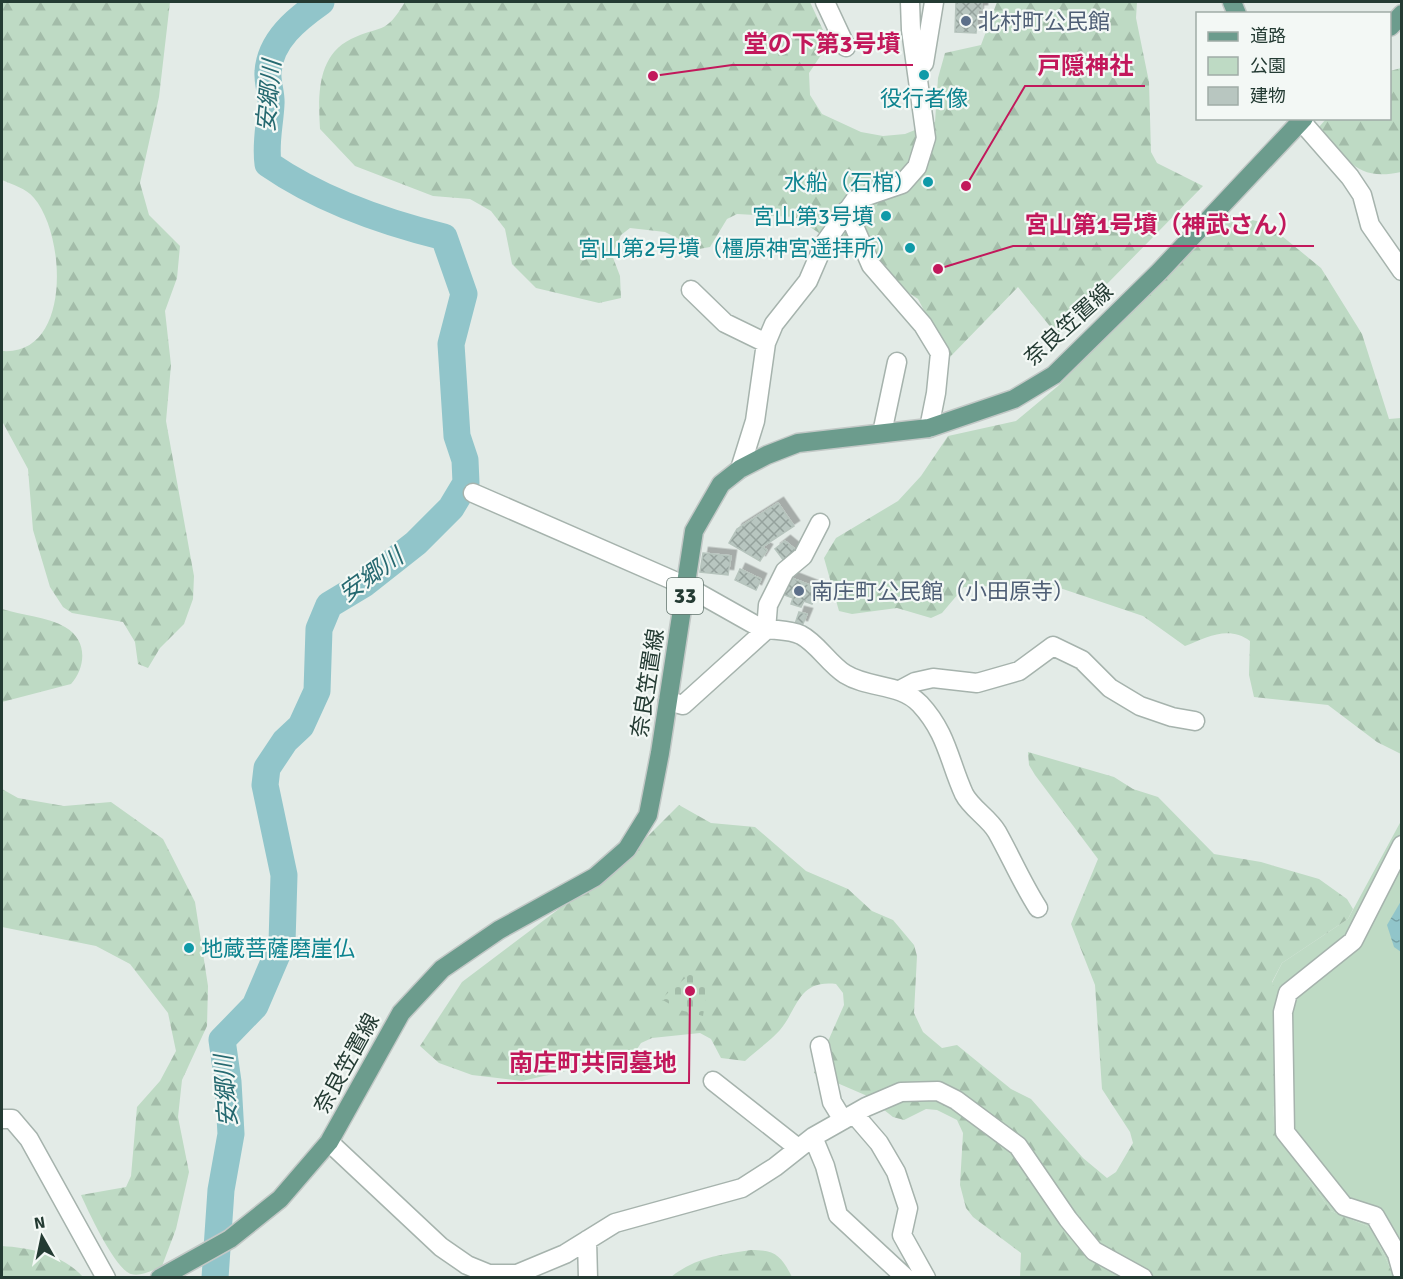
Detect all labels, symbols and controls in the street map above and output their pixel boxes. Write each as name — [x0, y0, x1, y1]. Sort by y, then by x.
place label: 北村町公民館 — [978, 8, 1110, 35]
legend — [1196, 12, 1391, 120]
marker: 北村町公民館 — [959, 14, 973, 28]
callout: 堂の下第3号墳 — [732, 23, 913, 65]
text: 道路 — [1250, 25, 1286, 47]
text: 堂の下第3号墳 — [744, 29, 900, 59]
callout: 戸隠神社 — [1025, 44, 1145, 86]
text: 戸隠神社 — [1037, 51, 1133, 81]
text: 公園 — [1250, 55, 1286, 77]
water label: 安郷川 — [251, 56, 287, 133]
marker: 役行者像 — [917, 68, 931, 82]
place label: 役行者像 — [880, 85, 968, 112]
text: 建物 — [1250, 85, 1286, 107]
place label: 水船（石棺） — [784, 169, 916, 196]
marker: 水船（石棺） — [921, 175, 935, 189]
place label: 宮山第3号墳 — [752, 203, 874, 230]
callout: 宮山第1号墳（神武さん） — [1013, 204, 1314, 246]
marker: 宮山第3号墳 — [879, 209, 893, 223]
text: 宮山第1号墳（神武さん） — [1025, 210, 1301, 240]
place label: 宮山第2号墳（橿原神宮遥拝所） — [578, 235, 898, 262]
marker: 宮山第2号墳（橿原神宮遥拝所） — [903, 241, 917, 255]
street label: 奈良笠置線 — [1018, 278, 1118, 371]
water label: 安郷川 — [333, 540, 411, 608]
road number: 33 — [667, 578, 703, 614]
place label: 南庄町公民館（小田原寺） — [811, 578, 1075, 605]
marker: 南庄町公民館（小田原寺） — [792, 584, 806, 598]
street label: 奈良笠置線 — [626, 627, 669, 740]
place label: 地蔵菩薩磨崖仏 — [201, 935, 355, 962]
marker: 地蔵菩薩磨崖仏 — [182, 941, 196, 955]
street label: 奈良笠置線 — [308, 1009, 385, 1118]
callout: 南庄町共同墓地 — [497, 1041, 689, 1083]
text: 南庄町共同墓地 — [509, 1048, 677, 1078]
water label: 安郷川 — [208, 1051, 243, 1128]
north arrow — [12, 1207, 72, 1267]
text: N — [33, 1212, 47, 1234]

